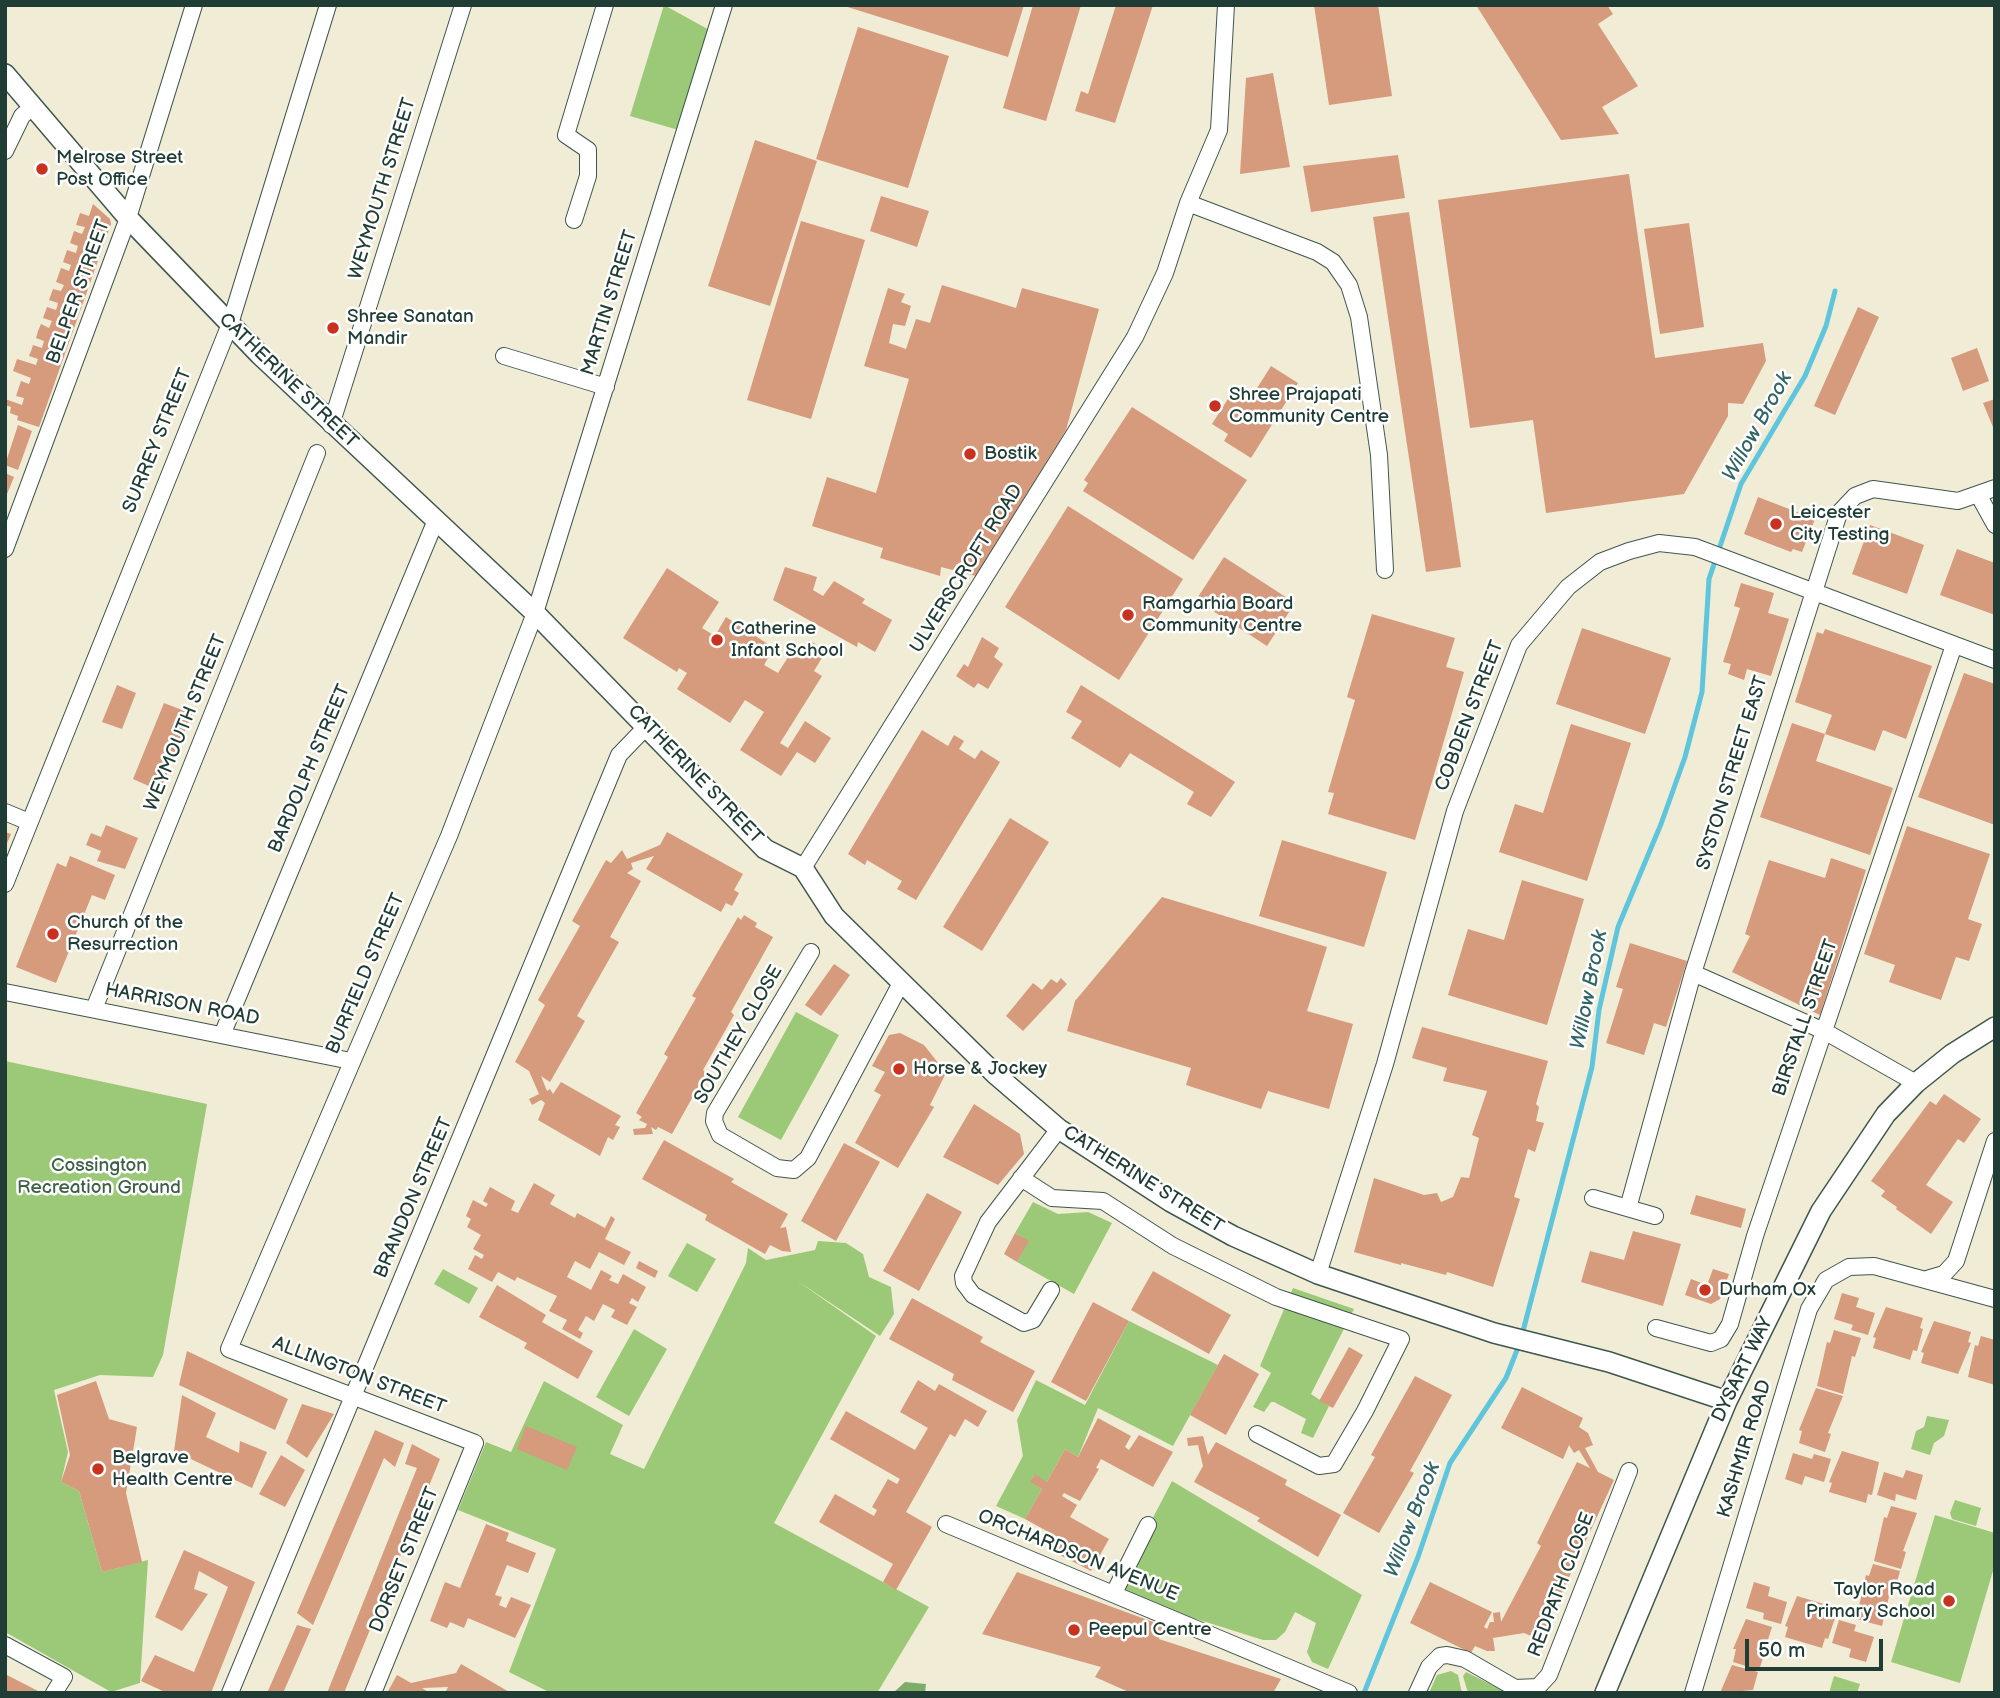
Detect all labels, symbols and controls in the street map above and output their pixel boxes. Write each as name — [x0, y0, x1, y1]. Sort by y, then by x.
street label: WEYMOUTH STREET — [345, 95, 421, 283]
place label: Melrose Street Post Office — [56, 147, 183, 191]
marker: Melrose Street Post Office — [34, 161, 50, 177]
street label: BELPER STREET — [42, 217, 116, 367]
street label: MARTIN STREET — [577, 228, 643, 378]
place label: Shree Sanatan Mandir — [347, 306, 474, 350]
street label: CATHERINE STREET — [214, 309, 362, 453]
marker: Shree Sanatan Mandir — [325, 320, 341, 336]
street label: SURREY STREET — [119, 365, 197, 517]
water label: Willow Brook — [1718, 368, 1798, 486]
place label: Shree Prajapati Community Centre — [1229, 384, 1389, 428]
marker: Shree Prajapati Community Centre — [1207, 398, 1223, 414]
place label: Bostik — [984, 443, 1037, 465]
marker: Bostik — [962, 446, 978, 462]
street label: ULVERSCROFT ROAD — [906, 480, 1028, 658]
place label: Leicester City Testing — [1790, 502, 1890, 546]
marker: Leicester City Testing — [1768, 516, 1784, 532]
place label: Ramgarhia Board Community Centre — [1142, 593, 1302, 637]
marker: Ramgarhia Board Community Centre — [1120, 607, 1136, 623]
place label: Catherine Infant School — [731, 618, 843, 662]
street label: WEYMOUTH STREET — [140, 631, 232, 815]
marker: Catherine Infant School — [709, 632, 725, 648]
street label: COBDEN STREET — [1431, 638, 1509, 794]
street label: SYSTON STREET EAST — [1693, 673, 1773, 873]
street label: BARDOLPH STREET — [264, 681, 356, 857]
street label: CATHERINE STREET — [623, 701, 767, 849]
street label: BURFIELD STREET — [322, 890, 410, 1058]
place label: Church of the Resurrection — [67, 912, 183, 956]
marker: Church of the Resurrection — [45, 926, 61, 942]
water label: Willow Brook — [1566, 928, 1614, 1052]
street label: BIRSTALL STREET — [1768, 937, 1844, 1099]
street label: SOUTHEY CLOSE — [690, 962, 788, 1108]
street label: HARRISON ROAD — [103, 979, 261, 1031]
place label: Horse & Jockey — [913, 1058, 1047, 1080]
marker: Horse & Jockey — [891, 1061, 907, 1077]
street label: BRANDON STREET — [370, 1114, 458, 1282]
street label: CATHERINE STREET — [1059, 1121, 1227, 1239]
park label: Cossington Recreation Ground — [17, 1155, 181, 1199]
place label: Durham Ox — [1719, 1279, 1816, 1301]
marker: Durham Ox — [1697, 1282, 1713, 1298]
street label: DYSART WAY — [1708, 1314, 1778, 1426]
street label: ALLINGTON STREET — [269, 1332, 449, 1420]
street label: KASHMIR ROAD — [1713, 1377, 1777, 1521]
place label: Belgrave Health Centre — [112, 1447, 233, 1491]
water label: Willow Brook — [1380, 1459, 1446, 1581]
marker: Belgrave Health Centre — [90, 1461, 106, 1477]
street label: DORSET STREET — [365, 1484, 445, 1636]
street label: ORCHARDSON AVENUE — [974, 1505, 1182, 1607]
street label: REDPATH CLOSE — [1524, 1510, 1600, 1660]
place label: Taylor Road Primary School — [1806, 1579, 1935, 1623]
marker: Taylor Road Primary School — [1941, 1593, 1957, 1609]
place label: Peepul Centre — [1088, 1619, 1212, 1641]
marker: Peepul Centre — [1066, 1622, 1082, 1638]
scale bar — [1748, 1624, 1886, 1668]
text: 50 m — [1758, 1638, 1805, 1663]

